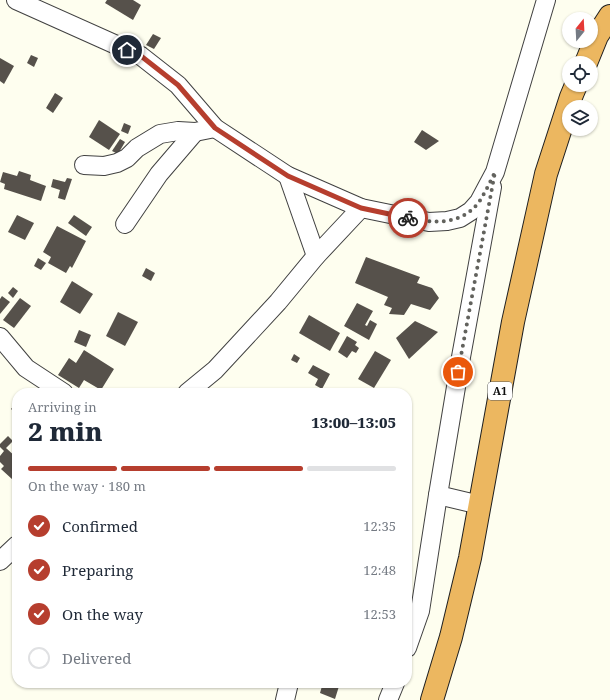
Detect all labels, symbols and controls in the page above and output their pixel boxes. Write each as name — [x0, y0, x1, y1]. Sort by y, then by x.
north arrow — [562, 12, 598, 48]
map controls — [562, 12, 598, 136]
pin — [110, 33, 144, 67]
icon: home — [116, 39, 138, 61]
button: locate — [562, 56, 598, 92]
button: layers — [562, 100, 598, 136]
courier — [388, 198, 428, 238]
icon: bike — [397, 207, 419, 229]
pin — [441, 355, 475, 389]
icon: bag — [447, 361, 469, 383]
road number: A1 — [488, 382, 512, 400]
text: Arriving in — [28, 398, 97, 416]
text: 13:00–13:05 — [311, 412, 396, 432]
text: 2 min — [28, 413, 103, 449]
text: On the way · 180 m — [28, 477, 146, 495]
icon: check — [28, 515, 50, 537]
text: Confirmed — [62, 516, 138, 536]
text: 12:35 — [363, 517, 396, 535]
icon: check — [28, 559, 50, 581]
text: Preparing — [62, 560, 133, 580]
text: 12:48 — [363, 561, 396, 579]
icon: check — [28, 603, 50, 625]
text: On the way — [62, 604, 143, 624]
text: 12:53 — [363, 605, 396, 623]
text: Delivered — [62, 648, 131, 668]

